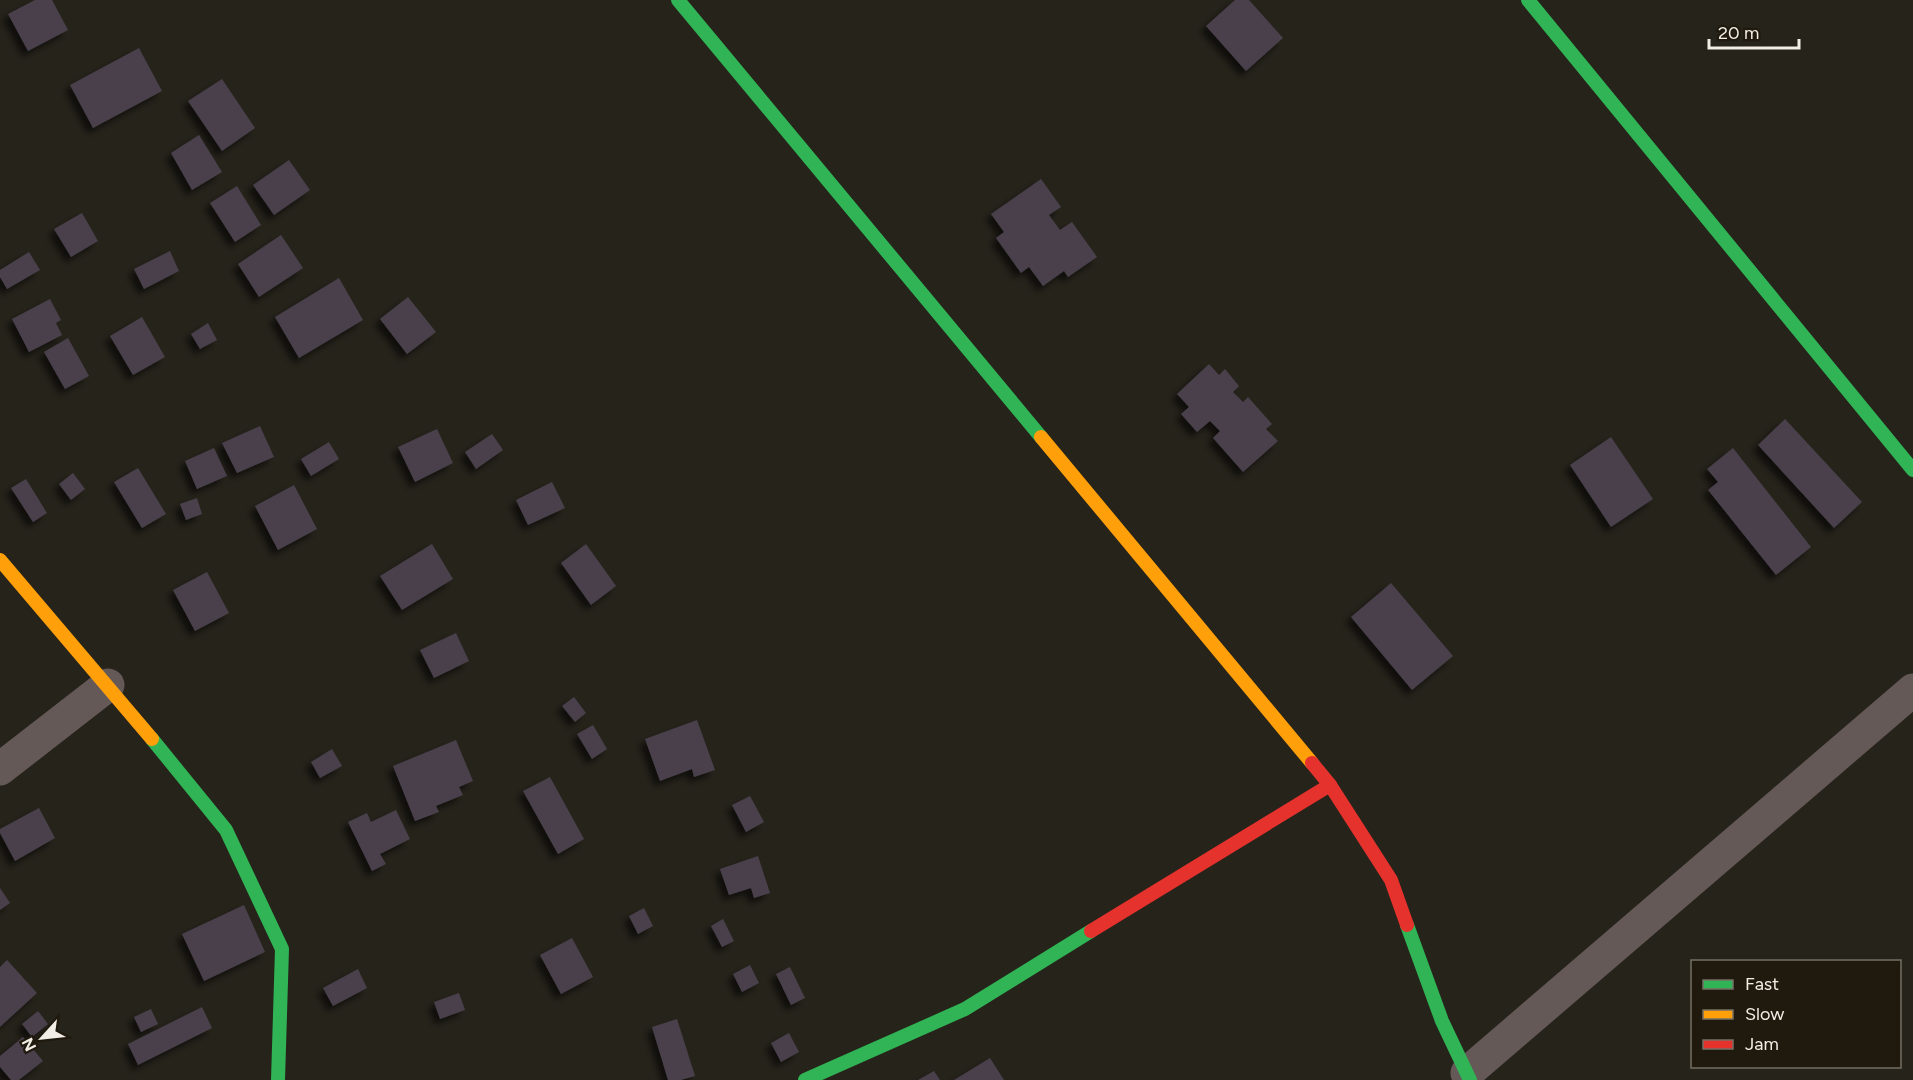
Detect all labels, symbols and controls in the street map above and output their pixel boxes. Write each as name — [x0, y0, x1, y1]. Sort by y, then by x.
scale bar — [1709, 12, 1799, 50]
text: 20 m — [1718, 22, 1759, 44]
legend — [1691, 960, 1901, 1068]
text: Fast — [1745, 973, 1779, 995]
text: Slow — [1745, 1003, 1784, 1025]
north arrow — [12, 1008, 72, 1068]
text: Jam — [1745, 1033, 1779, 1055]
text: N — [18, 1035, 40, 1054]

